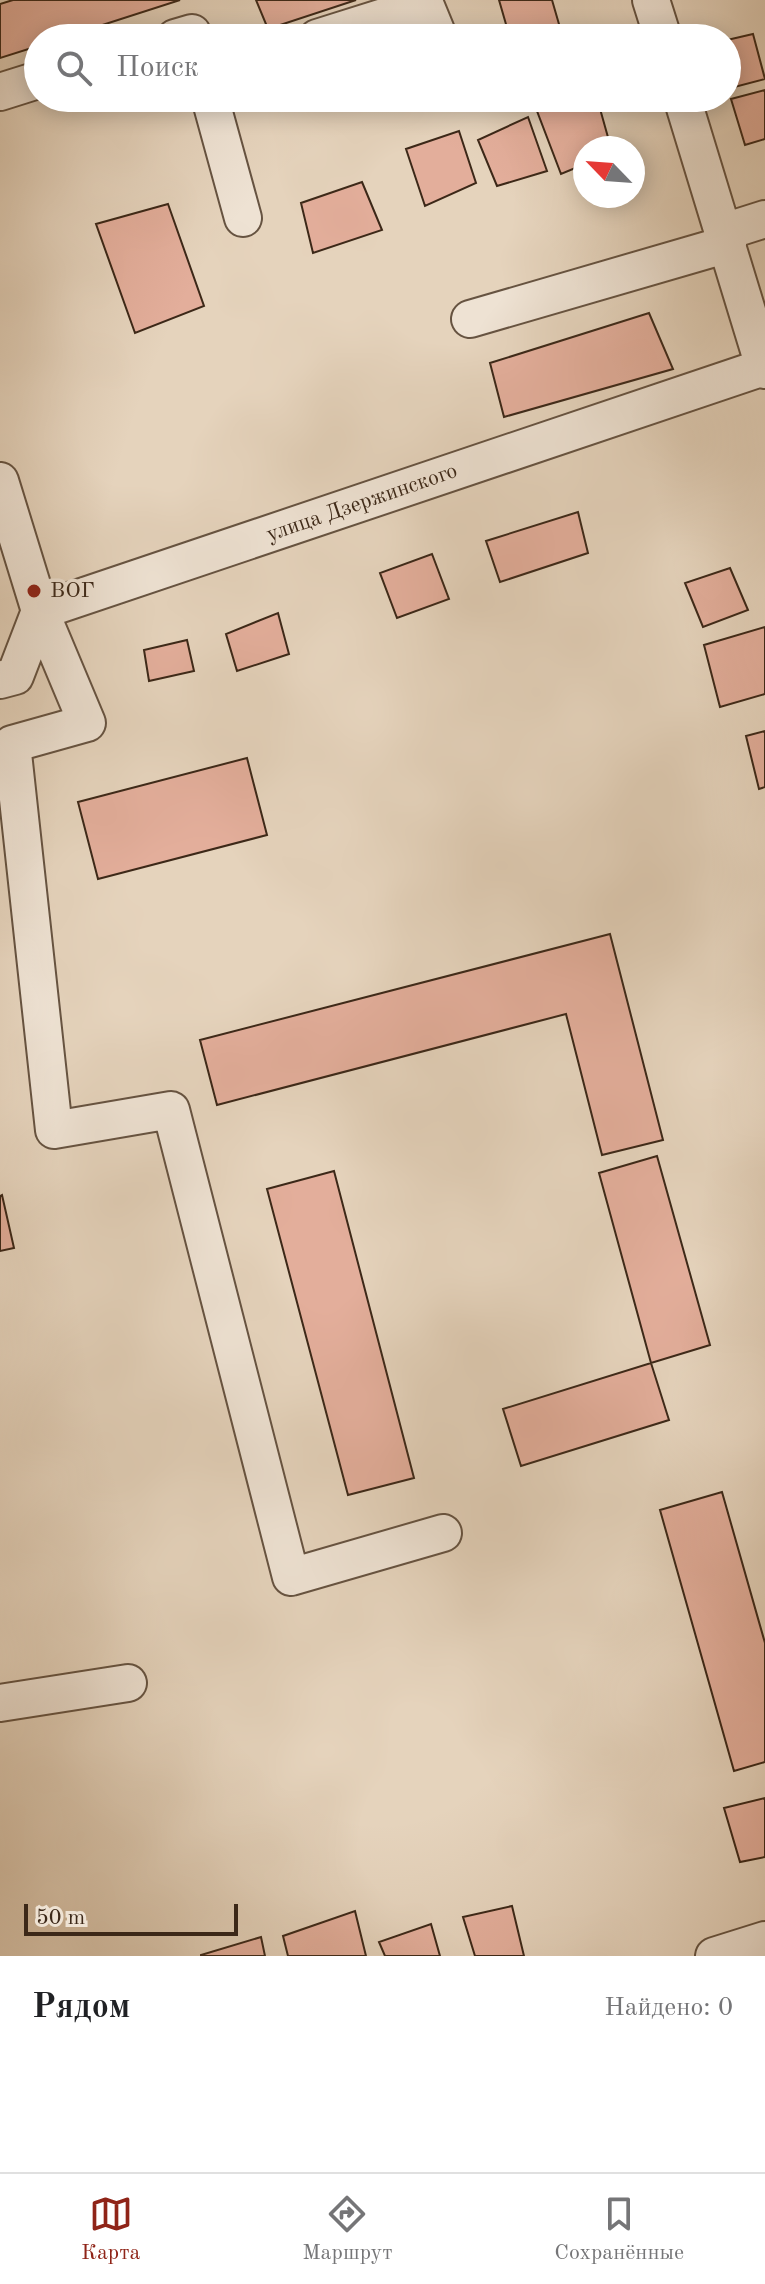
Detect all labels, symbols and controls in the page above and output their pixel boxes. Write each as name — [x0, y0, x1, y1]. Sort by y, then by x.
search box — [24, 24, 741, 112]
icon: search — [52, 46, 96, 90]
text: Поиск — [116, 53, 199, 83]
north arrow — [573, 136, 645, 208]
street label: улица Дзержинского — [264, 460, 460, 546]
place label: ВОГ — [50, 580, 95, 602]
marker: ВОГ — [25, 582, 43, 600]
scale bar — [24, 1900, 238, 1936]
text: 50 m — [36, 1907, 85, 1929]
text: Рядом — [32, 1991, 131, 2025]
text: Найдено: 0 — [604, 1995, 733, 2021]
tab: Карта — [81, 2192, 140, 2267]
tab: Маршрут — [302, 2192, 393, 2267]
tab: Сохранённые — [554, 2192, 684, 2267]

